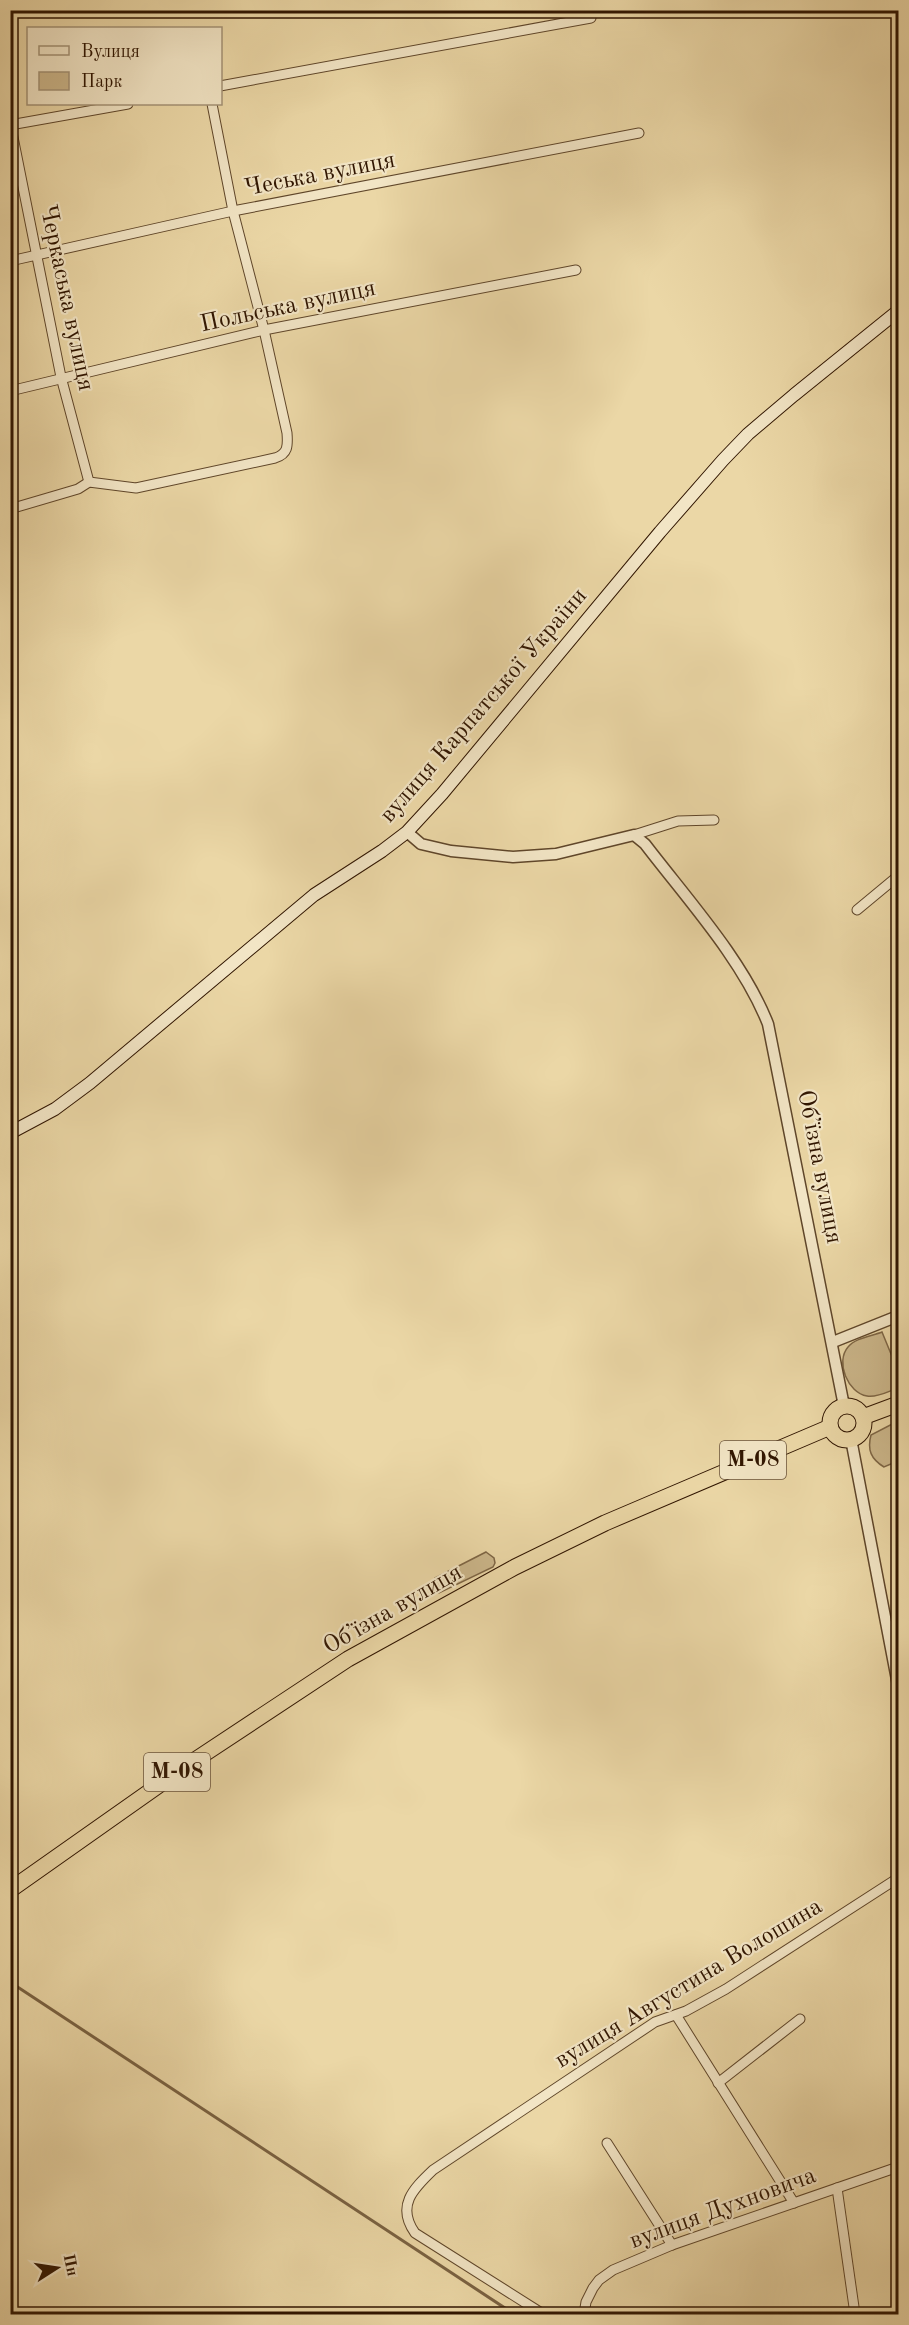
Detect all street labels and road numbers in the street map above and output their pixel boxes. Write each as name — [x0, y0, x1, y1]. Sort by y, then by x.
street label: Чеська вулиця — [243, 149, 397, 201]
street label: Черкаська вулиця — [35, 203, 97, 393]
street label: Польська вулиця — [198, 277, 378, 337]
street label: вулиця Карпатської України — [376, 584, 592, 828]
street label: Обʼїзна вулиця — [792, 1088, 846, 1246]
road number: М-08 — [720, 1441, 786, 1479]
street label: Обʼїзна вулиця — [319, 1561, 467, 1659]
road number: М-08 — [144, 1753, 210, 1791]
street label: вулиця Августина Волошина — [551, 1895, 827, 2073]
street label: вулиця Духновича — [627, 2164, 820, 2254]

